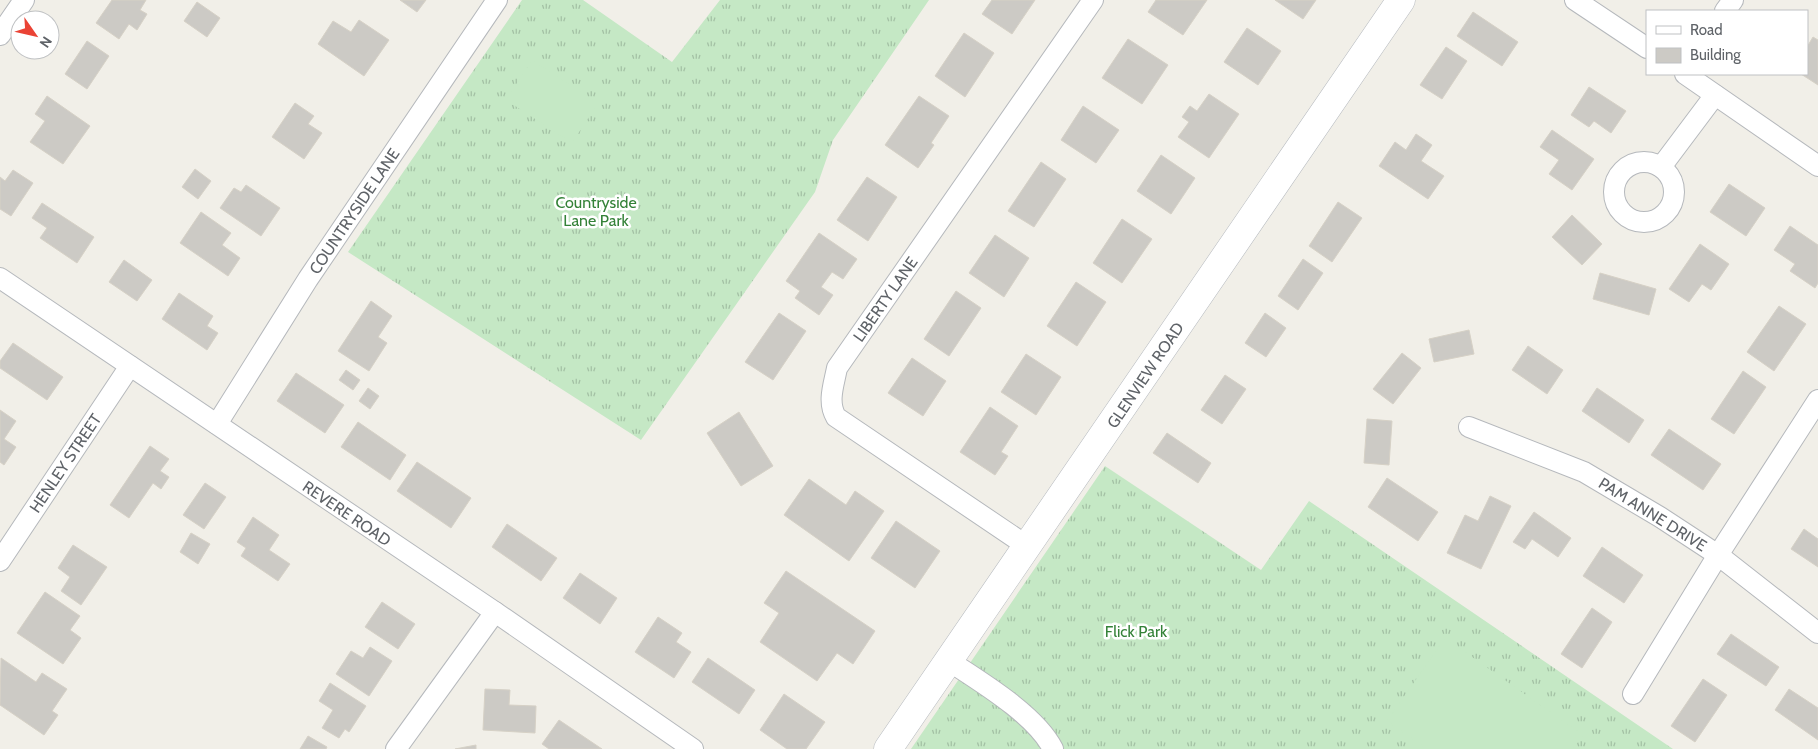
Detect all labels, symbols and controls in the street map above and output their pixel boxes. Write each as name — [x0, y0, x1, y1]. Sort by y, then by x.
north arrow — [10, 10, 60, 60]
legend — [1646, 10, 1808, 75]
text: Road — [1690, 21, 1723, 39]
text: N — [36, 33, 56, 51]
text: Building — [1690, 46, 1741, 64]
street label: COUNTRYSIDE LANE — [305, 145, 404, 278]
park label: Countryside Lane Park — [555, 193, 637, 230]
street label: LIBERTY LANE — [849, 253, 922, 345]
street label: GLENVIEW ROAD — [1103, 319, 1188, 432]
street label: HENLEY STREET — [25, 410, 106, 516]
street label: PAM ANNE DRIVE — [1595, 474, 1710, 555]
street label: REVERE ROAD — [299, 477, 395, 550]
park label: Flick Park — [1105, 622, 1168, 641]

